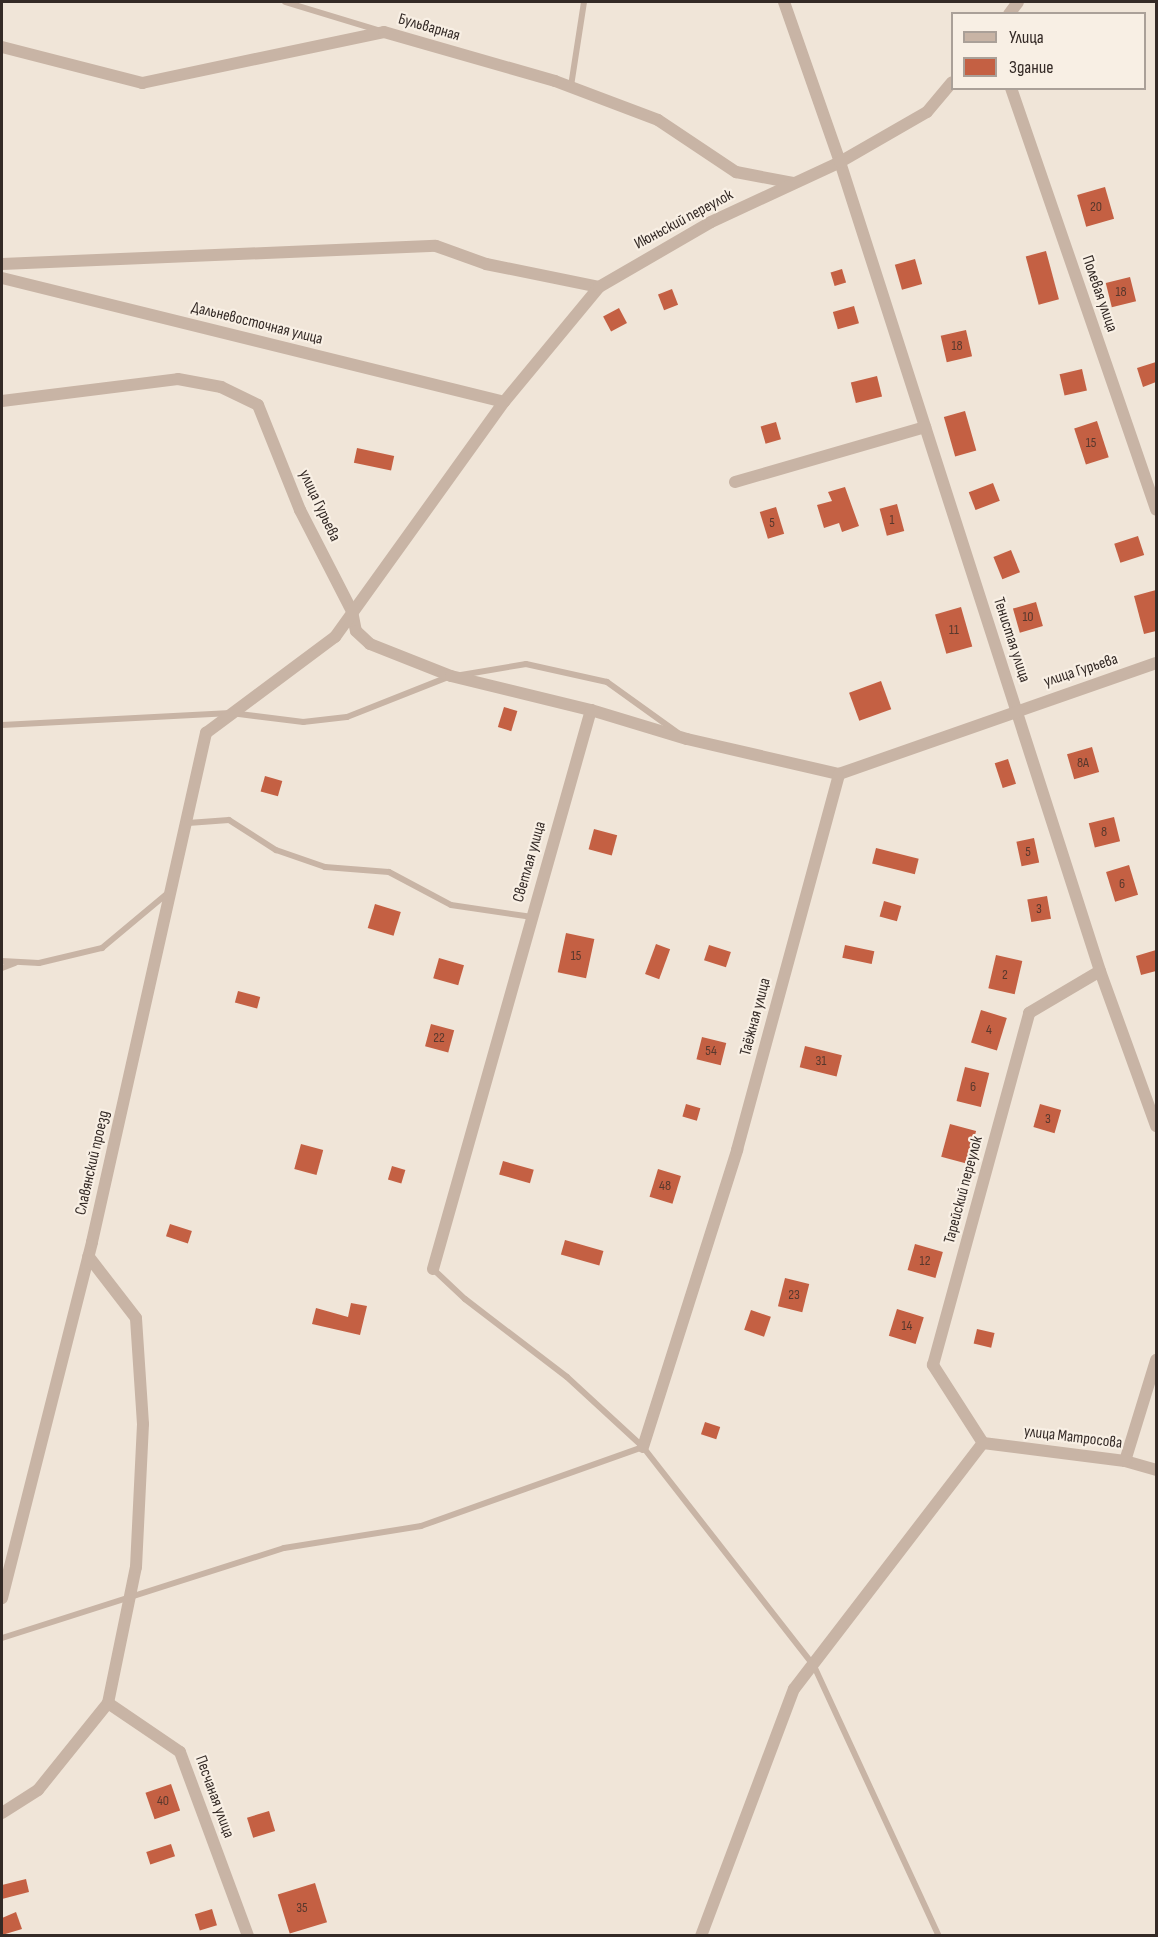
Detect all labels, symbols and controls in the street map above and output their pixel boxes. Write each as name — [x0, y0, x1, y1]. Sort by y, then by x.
street label: Бульварная — [396, 10, 462, 46]
legend — [951, 12, 1146, 90]
text: Улица — [1009, 27, 1044, 48]
text: Здание — [1009, 57, 1054, 78]
street label: Июньский переулок — [631, 186, 737, 254]
house number: 20 — [1090, 199, 1102, 215]
street label: Полевая улица — [1077, 253, 1121, 335]
house number: 18 — [1115, 284, 1127, 300]
street label: Дальневосточная улица — [189, 298, 325, 350]
house number: 18 — [951, 338, 963, 354]
house number: 15 — [1086, 435, 1096, 451]
street label: улица Гурьева — [294, 467, 344, 545]
house number: 1 — [890, 512, 894, 528]
house number: 5 — [769, 515, 775, 531]
street label: Тенистая улица — [988, 595, 1034, 685]
house number: 10 — [1022, 609, 1034, 625]
house number: 11 — [949, 622, 959, 638]
street label: улица Гурьева — [1042, 650, 1120, 692]
house number: 8А — [1077, 755, 1089, 771]
street label: Светлая улица — [509, 819, 551, 905]
house number: 8 — [1101, 824, 1107, 840]
house number: 5 — [1025, 844, 1031, 860]
house number: 6 — [1119, 876, 1125, 892]
house number: 3 — [1036, 901, 1042, 917]
house number: 15 — [571, 948, 581, 964]
house number: 2 — [1002, 967, 1008, 983]
street label: Таёжная улица — [736, 976, 776, 1058]
house number: 4 — [986, 1022, 992, 1038]
house number: 22 — [433, 1030, 445, 1046]
house number: 54 — [705, 1043, 717, 1059]
house number: 31 — [816, 1053, 826, 1069]
house number: 6 — [970, 1079, 976, 1095]
street label: Славянский проезд — [72, 1109, 114, 1217]
house number: 3 — [1045, 1111, 1051, 1127]
street label: Тарейский переулок — [940, 1134, 988, 1246]
house number: 48 — [659, 1178, 671, 1194]
house number: 12 — [920, 1253, 930, 1269]
house number: 23 — [788, 1287, 800, 1303]
house number: 14 — [902, 1318, 912, 1334]
street label: улица Матросова — [1023, 1422, 1123, 1454]
street label: Песчаная улица — [190, 1753, 238, 1841]
house number: 40 — [157, 1793, 169, 1809]
house number: 35 — [296, 1900, 308, 1916]

